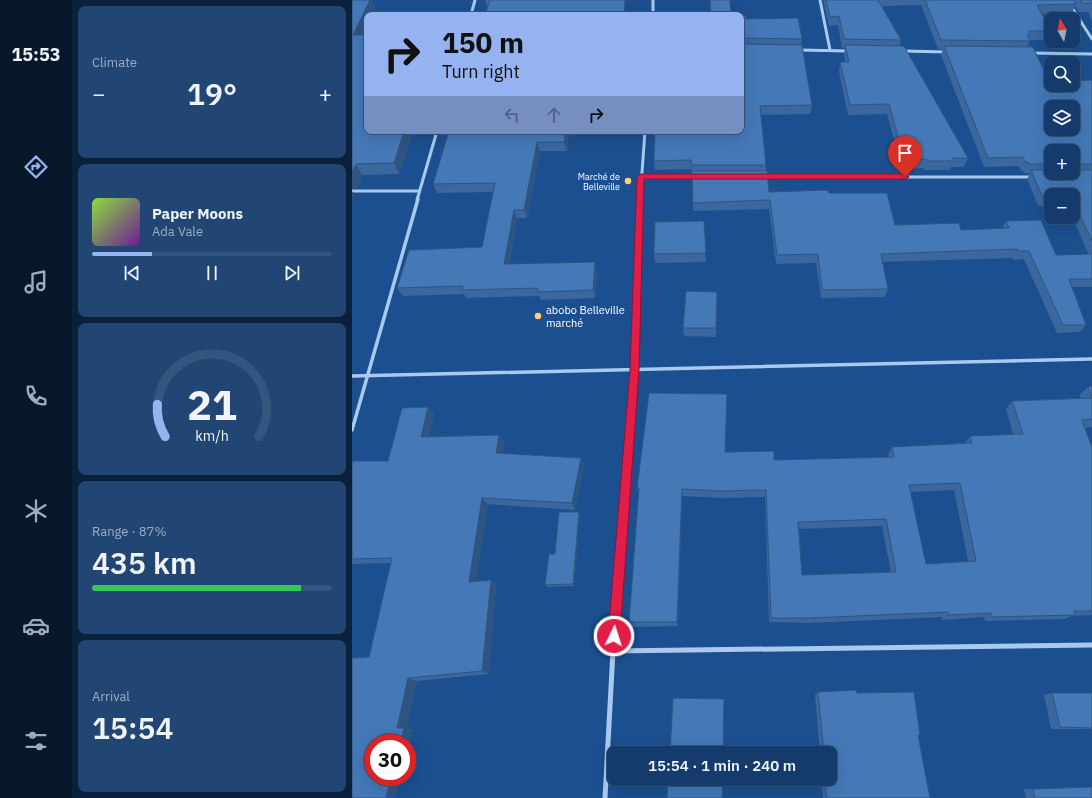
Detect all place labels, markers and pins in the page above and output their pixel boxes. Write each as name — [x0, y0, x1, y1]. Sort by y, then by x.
pin — [888, 136, 922, 177]
place label: Marché de Belleville — [578, 171, 620, 192]
marker: Marché de Belleville — [623, 176, 633, 186]
place label: abobo Belleville marché — [546, 303, 625, 330]
marker: abobo Belleville marché — [533, 311, 543, 321]

